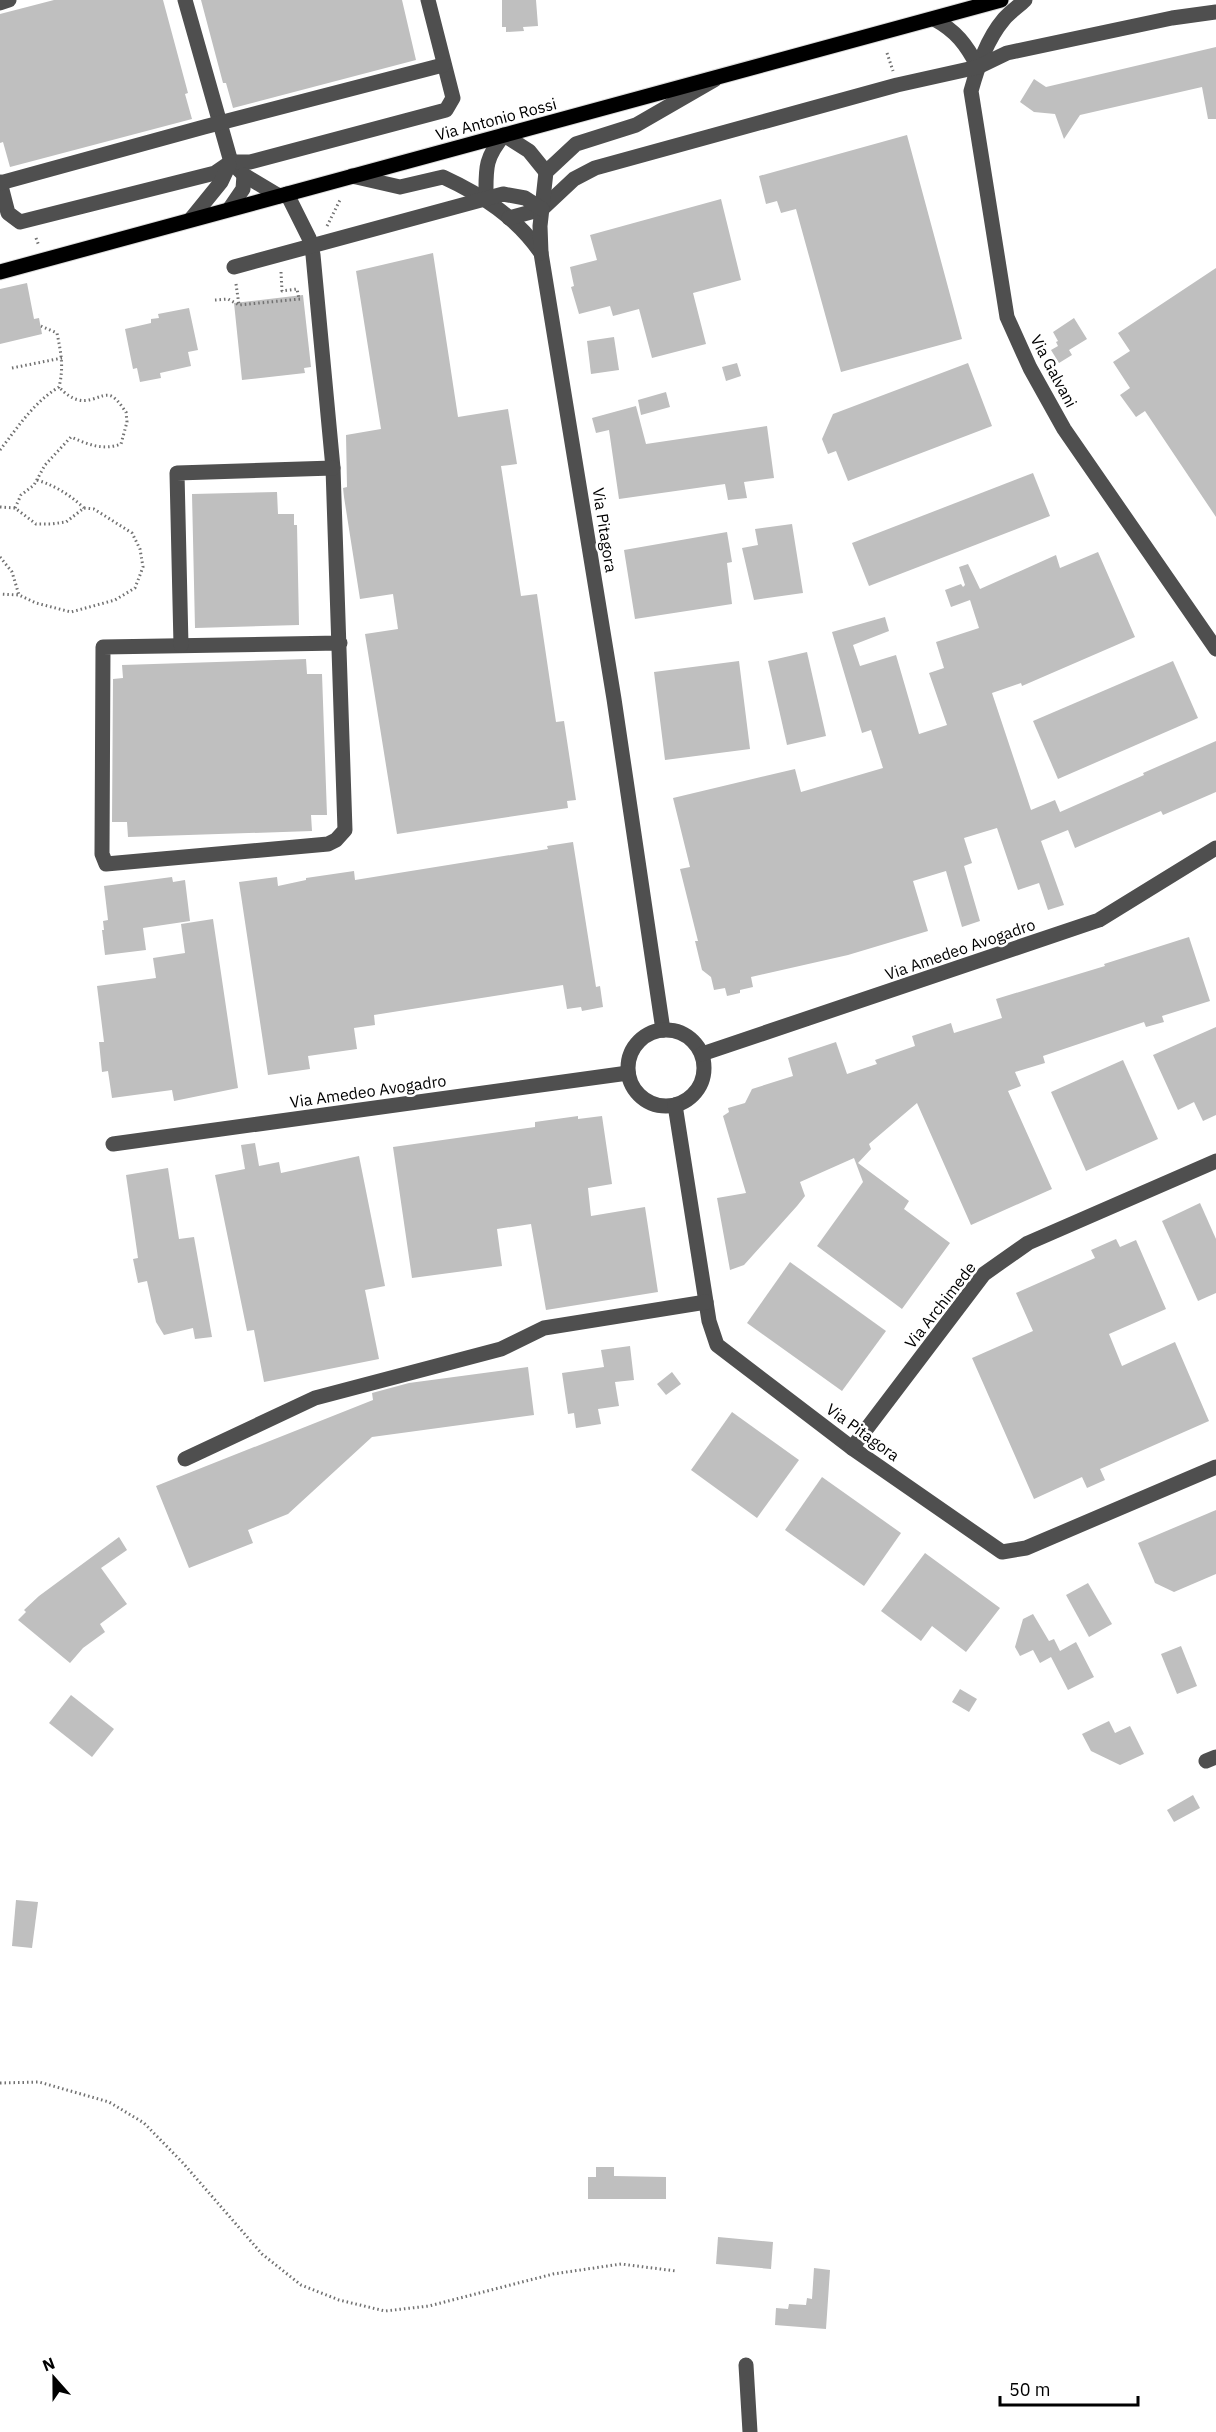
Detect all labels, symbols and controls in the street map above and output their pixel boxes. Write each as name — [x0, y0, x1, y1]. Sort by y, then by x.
street label: Via Antonio Rossi — [433, 93, 559, 145]
street label: Via Galvani — [1027, 331, 1081, 411]
street label: Via Pitagora — [588, 486, 622, 574]
street label: Via Amedeo Avogadro — [882, 914, 1038, 984]
street label: Via Amedeo Avogadro — [289, 1070, 447, 1112]
street label: Via Archimede — [900, 1258, 980, 1352]
street label: Via Pitagora — [822, 1399, 904, 1466]
north arrow — [24, 2348, 84, 2408]
text: N — [40, 2353, 58, 2375]
scale bar — [1000, 2369, 1138, 2407]
text: 50 m — [1009, 2378, 1051, 2401]

